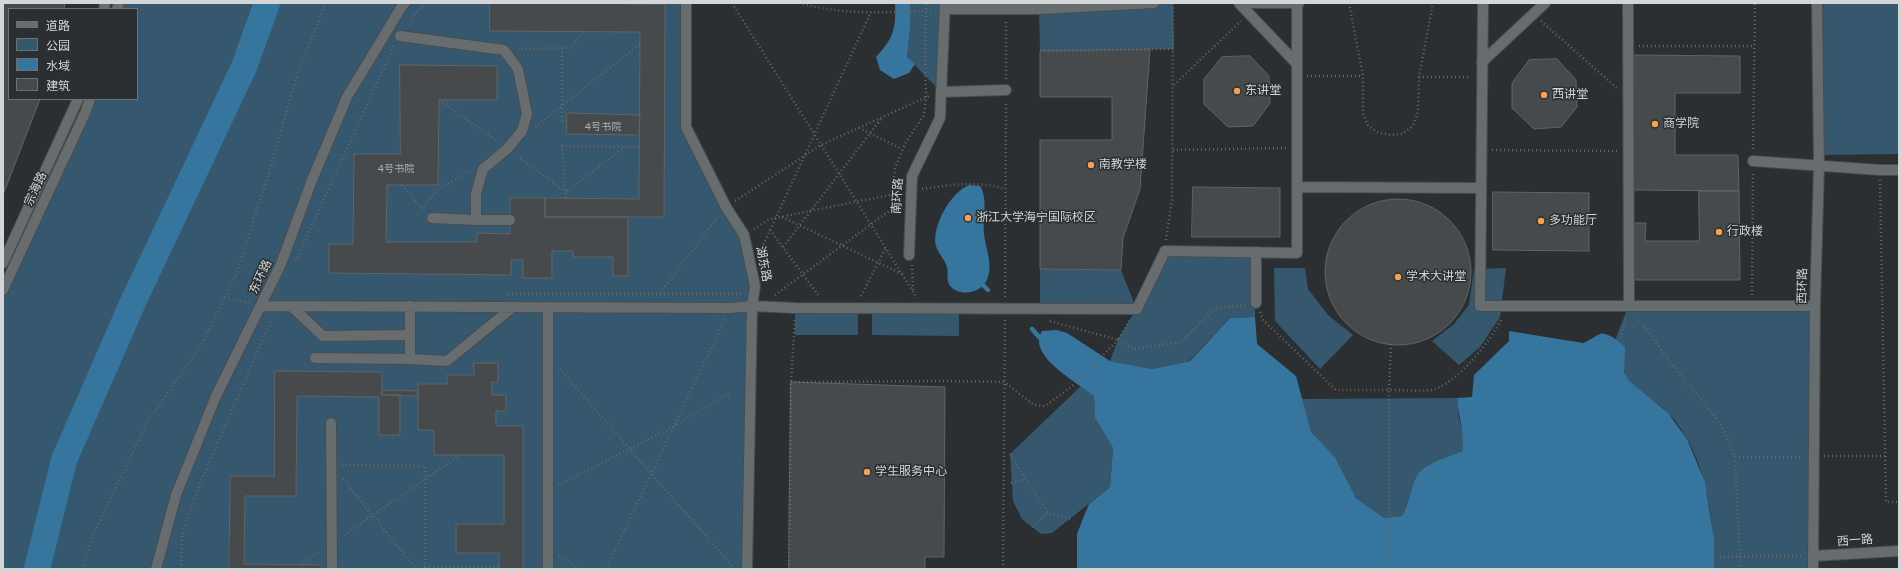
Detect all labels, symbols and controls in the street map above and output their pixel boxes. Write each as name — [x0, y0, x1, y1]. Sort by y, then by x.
legend — [8, 8, 138, 100]
text: 道路 — [46, 19, 70, 33]
text: 公园 — [46, 39, 70, 53]
text: 水域 — [46, 59, 70, 73]
text: 建筑 — [46, 79, 70, 93]
place label: 东讲堂 — [1245, 84, 1281, 98]
marker: 东讲堂 — [1232, 86, 1242, 96]
place label: 西讲堂 — [1552, 88, 1588, 102]
marker: 西讲堂 — [1539, 90, 1549, 100]
place label: 商学院 — [1663, 117, 1699, 131]
marker: 商学院 — [1650, 119, 1660, 129]
house number: 4号书院 — [585, 121, 621, 133]
place label: 南教学楼 — [1099, 158, 1147, 172]
marker: 南教学楼 — [1086, 160, 1096, 170]
house number: 4号书院 — [378, 163, 414, 175]
street label: 宗海路 — [22, 170, 50, 208]
street label: 南环路 — [890, 178, 906, 214]
place label: 浙江大学海宁国际校区 — [976, 211, 1096, 225]
marker: 浙江大学海宁国际校区 — [963, 213, 973, 223]
place label: 多功能厅 — [1549, 214, 1597, 228]
marker: 多功能厅 — [1536, 216, 1546, 226]
place label: 行政楼 — [1727, 225, 1763, 239]
marker: 行政楼 — [1714, 227, 1724, 237]
street label: 湖东路 — [752, 245, 774, 283]
street label: 东环路 — [247, 258, 275, 296]
street label: 西环路 — [1795, 268, 1811, 304]
place label: 学术大讲堂 — [1406, 270, 1466, 284]
marker: 学术大讲堂 — [1393, 272, 1403, 282]
place label: 学生服务中心 — [875, 465, 947, 479]
marker: 学生服务中心 — [862, 467, 872, 477]
street label: 西一路 — [1837, 533, 1873, 549]

